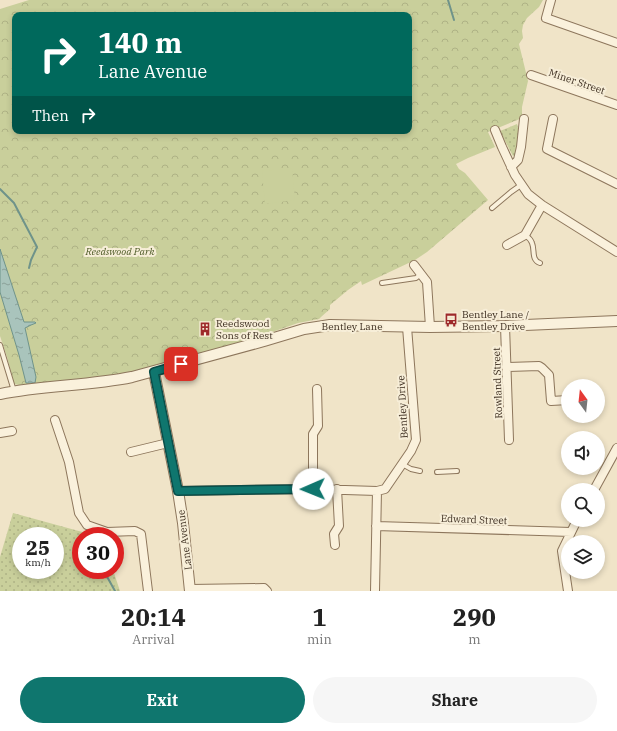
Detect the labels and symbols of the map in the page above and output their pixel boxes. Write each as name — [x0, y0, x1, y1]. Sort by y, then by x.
street label: Miner Street — [547, 66, 607, 97]
park label: Reedswood Park — [84, 245, 155, 258]
place label: Bentley Lane / Bentley Drive — [462, 308, 529, 333]
bus stop icon: Bentley Lane / Bentley Drive — [443, 312, 459, 328]
place label: Reedswood Sons of Rest — [216, 317, 273, 342]
street label: Bentley Lane — [321, 320, 383, 333]
building icon: Reedswood Sons of Rest — [197, 321, 213, 337]
pin — [164, 347, 198, 381]
street label: Rowland Street — [490, 347, 505, 419]
street label: Bentley Drive — [394, 375, 411, 439]
north arrow — [561, 379, 605, 423]
position arrow — [292, 468, 334, 510]
street label: Lane Avenue — [174, 509, 195, 571]
street label: Edward Street — [441, 512, 508, 527]
speed limit sign: 30 — [72, 527, 124, 579]

